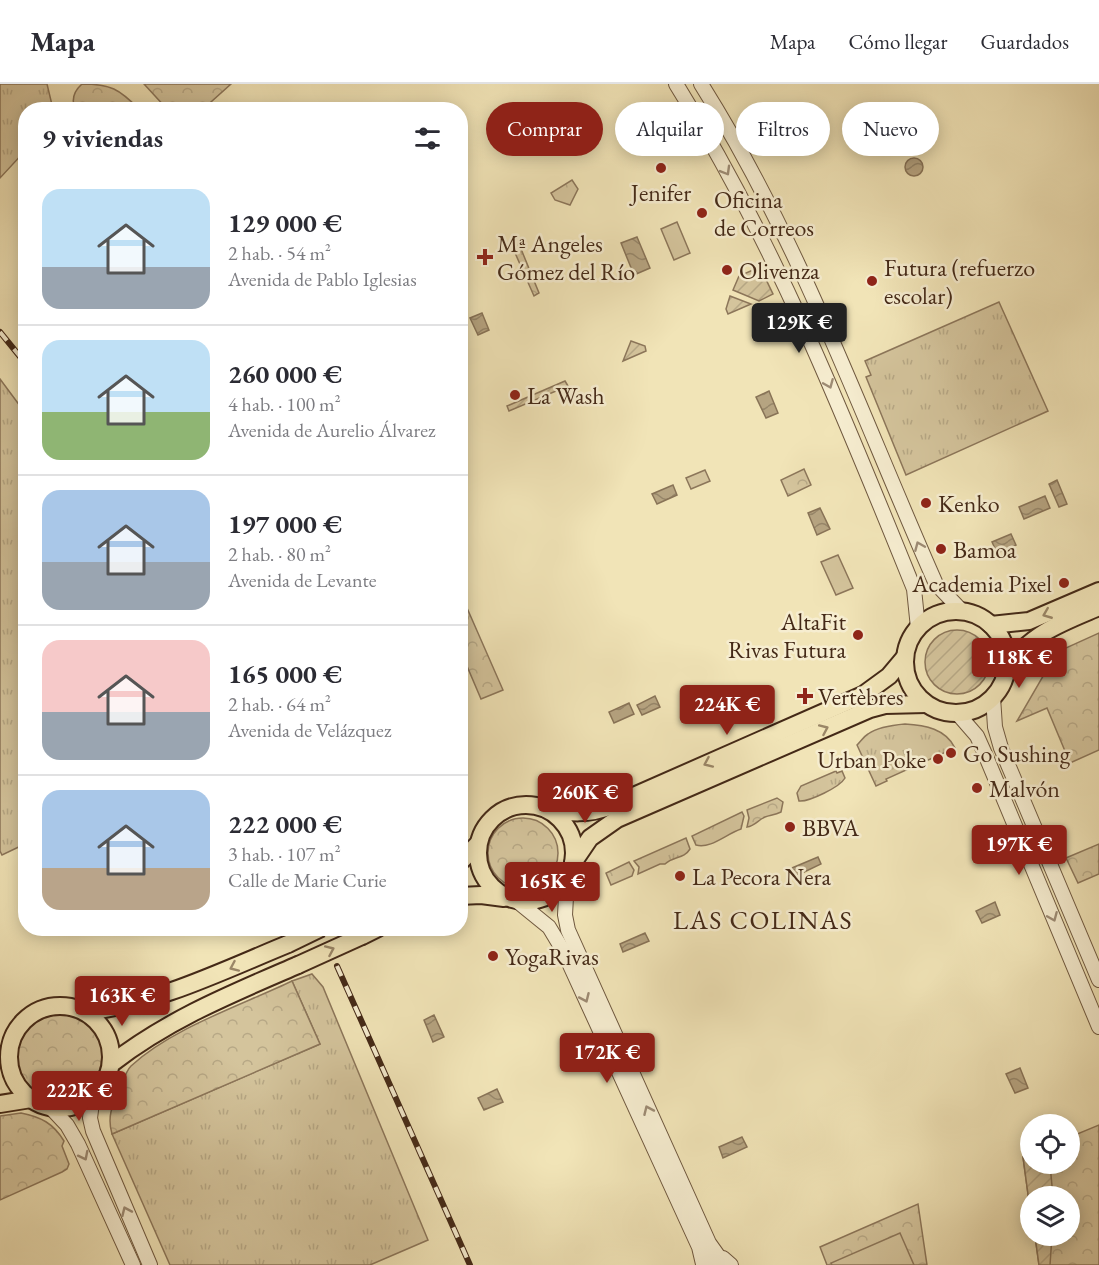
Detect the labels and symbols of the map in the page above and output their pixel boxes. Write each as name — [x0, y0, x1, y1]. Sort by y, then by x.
marker: Jenifer — [654, 161, 668, 175]
one-way arrow — [719, 165, 731, 175]
place label: Jenifer — [629, 177, 691, 208]
place label: Oficina de Correos — [714, 184, 814, 243]
marker: Oficina de Correos — [695, 206, 709, 220]
place label: Mª Angeles Gómez del Río — [497, 228, 635, 287]
marker: Mª Angeles Gómez del Río — [478, 250, 492, 264]
place label: Futura (refuerzo escolar) — [884, 252, 1035, 311]
place label: Olivenza — [739, 255, 820, 286]
marker: Olivenza — [720, 263, 734, 277]
marker: Futura (refuerzo escolar) — [865, 274, 879, 288]
pin: 129K € — [750, 303, 848, 354]
one-way arrow — [822, 378, 834, 389]
place label: La Wash — [527, 380, 605, 411]
marker: La Wash — [508, 388, 522, 402]
place label: Kenko — [938, 488, 1000, 519]
marker: Kenko — [919, 496, 933, 510]
place label: Bamoa — [953, 534, 1017, 565]
one-way arrow — [914, 542, 926, 553]
marker: Bamoa — [934, 542, 948, 556]
place label: Academia Pixel — [911, 568, 1052, 599]
marker: Academia Pixel — [1057, 576, 1071, 590]
place label: AltaFit Rivas Futura — [728, 606, 846, 665]
one-way arrow — [1042, 607, 1053, 619]
marker: AltaFit Rivas Futura — [851, 628, 865, 642]
pin: 118K € — [970, 638, 1068, 689]
place label: Vertèbres — [818, 681, 904, 712]
pin: 224K € — [678, 685, 776, 736]
marker: Vertèbres — [796, 687, 814, 705]
one-way arrow — [818, 724, 829, 736]
place label: Go Sushing — [963, 738, 1071, 769]
place label: Urban Poke — [817, 744, 926, 775]
marker: Go Sushing — [944, 746, 958, 760]
marker: Urban Poke — [931, 752, 945, 766]
one-way arrow — [703, 756, 714, 768]
pin: 260K € — [536, 773, 634, 824]
place label: Malvón — [989, 773, 1060, 804]
marker: Malvón — [970, 781, 984, 795]
place label: BBVA — [802, 812, 859, 843]
marker: BBVA — [783, 820, 797, 834]
pin: 197K € — [970, 825, 1068, 876]
place label: La Pecora Nera — [692, 861, 832, 892]
pin: 165K € — [503, 862, 601, 913]
marker: La Pecora Nera — [673, 869, 687, 883]
district label: LAS COLINAS — [673, 903, 853, 937]
one-way arrow — [1046, 911, 1058, 922]
place label: YogaRivas — [505, 941, 599, 972]
one-way arrow — [324, 946, 335, 958]
marker: YogaRivas — [486, 949, 500, 963]
one-way arrow — [229, 959, 240, 971]
pin: 163K € — [73, 976, 171, 1027]
one-way arrow — [578, 992, 590, 1003]
pin: 172K € — [558, 1033, 656, 1084]
pin: 222K € — [30, 1071, 128, 1122]
one-way arrow — [644, 1105, 656, 1116]
one-way arrow — [77, 1149, 88, 1160]
one-way arrow — [121, 1207, 133, 1218]

